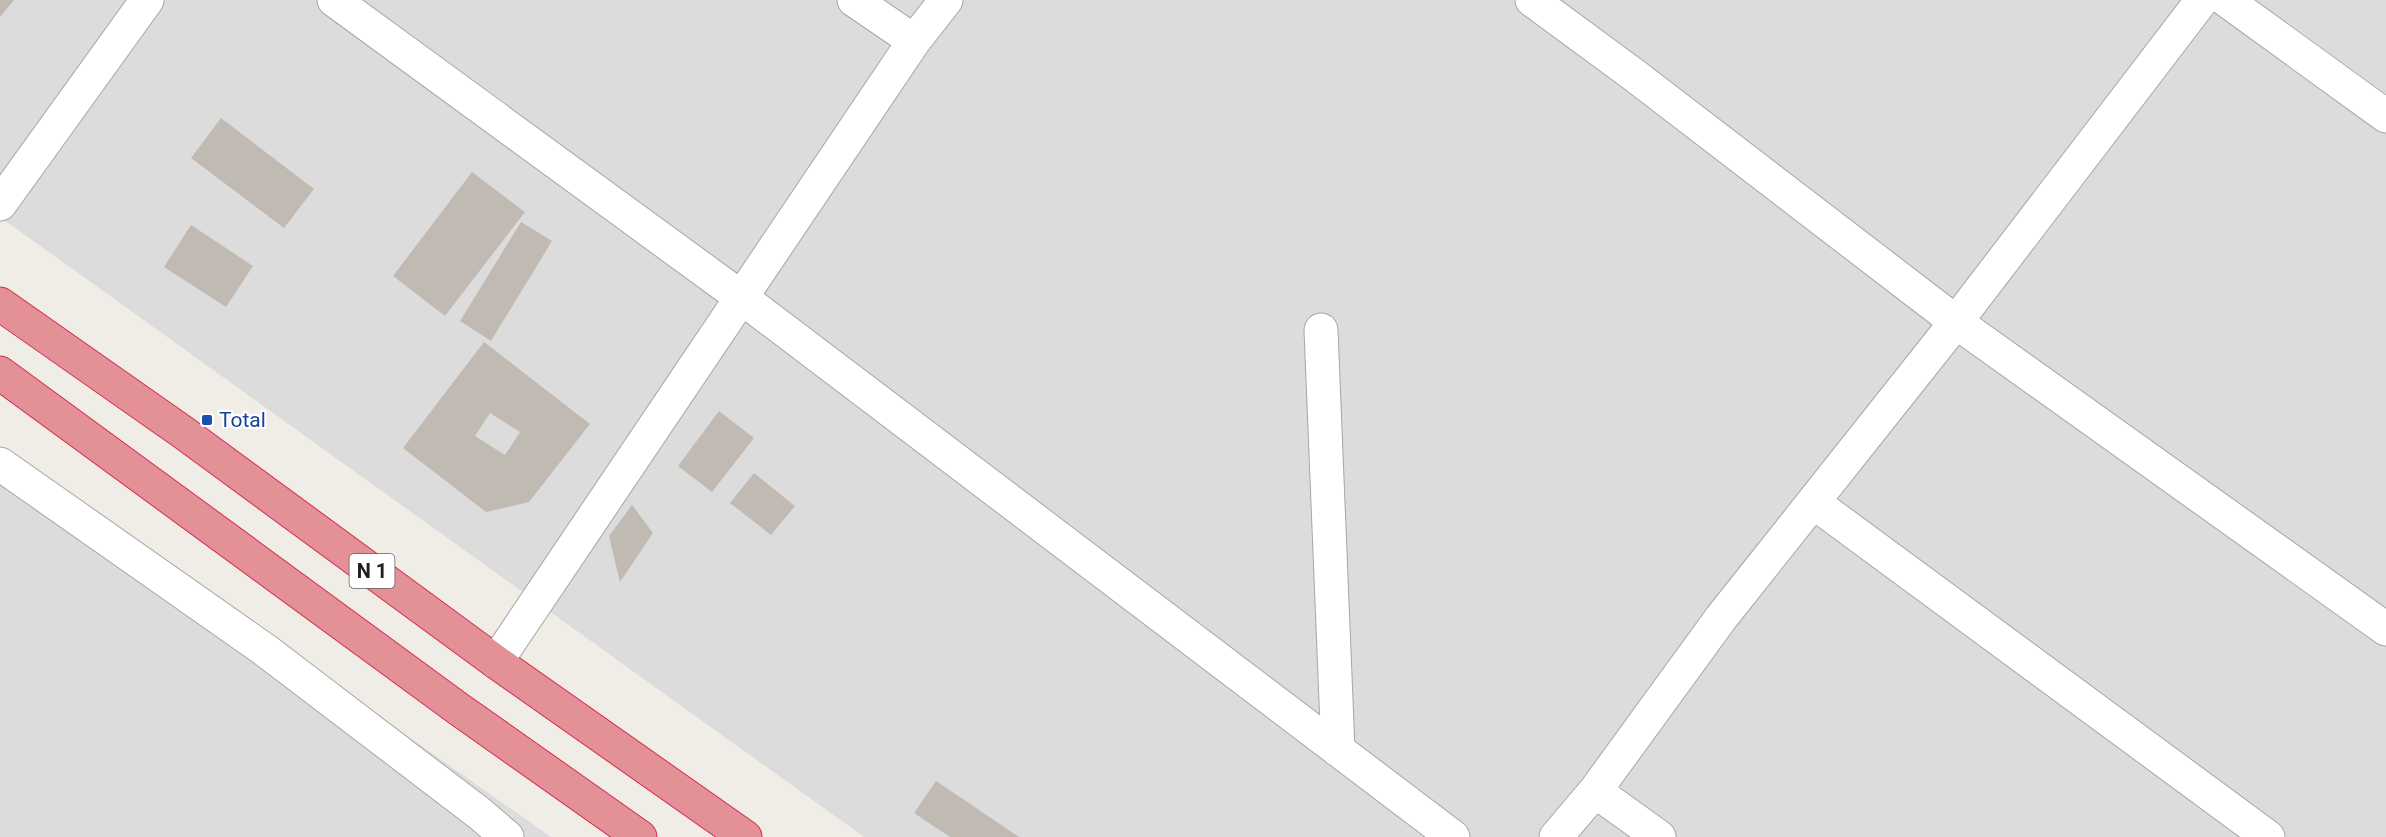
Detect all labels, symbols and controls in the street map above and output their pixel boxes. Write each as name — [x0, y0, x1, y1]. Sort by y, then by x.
place label: Total — [219, 408, 266, 432]
marker: Total — [200, 413, 214, 427]
road number: N 1 — [350, 554, 394, 588]

